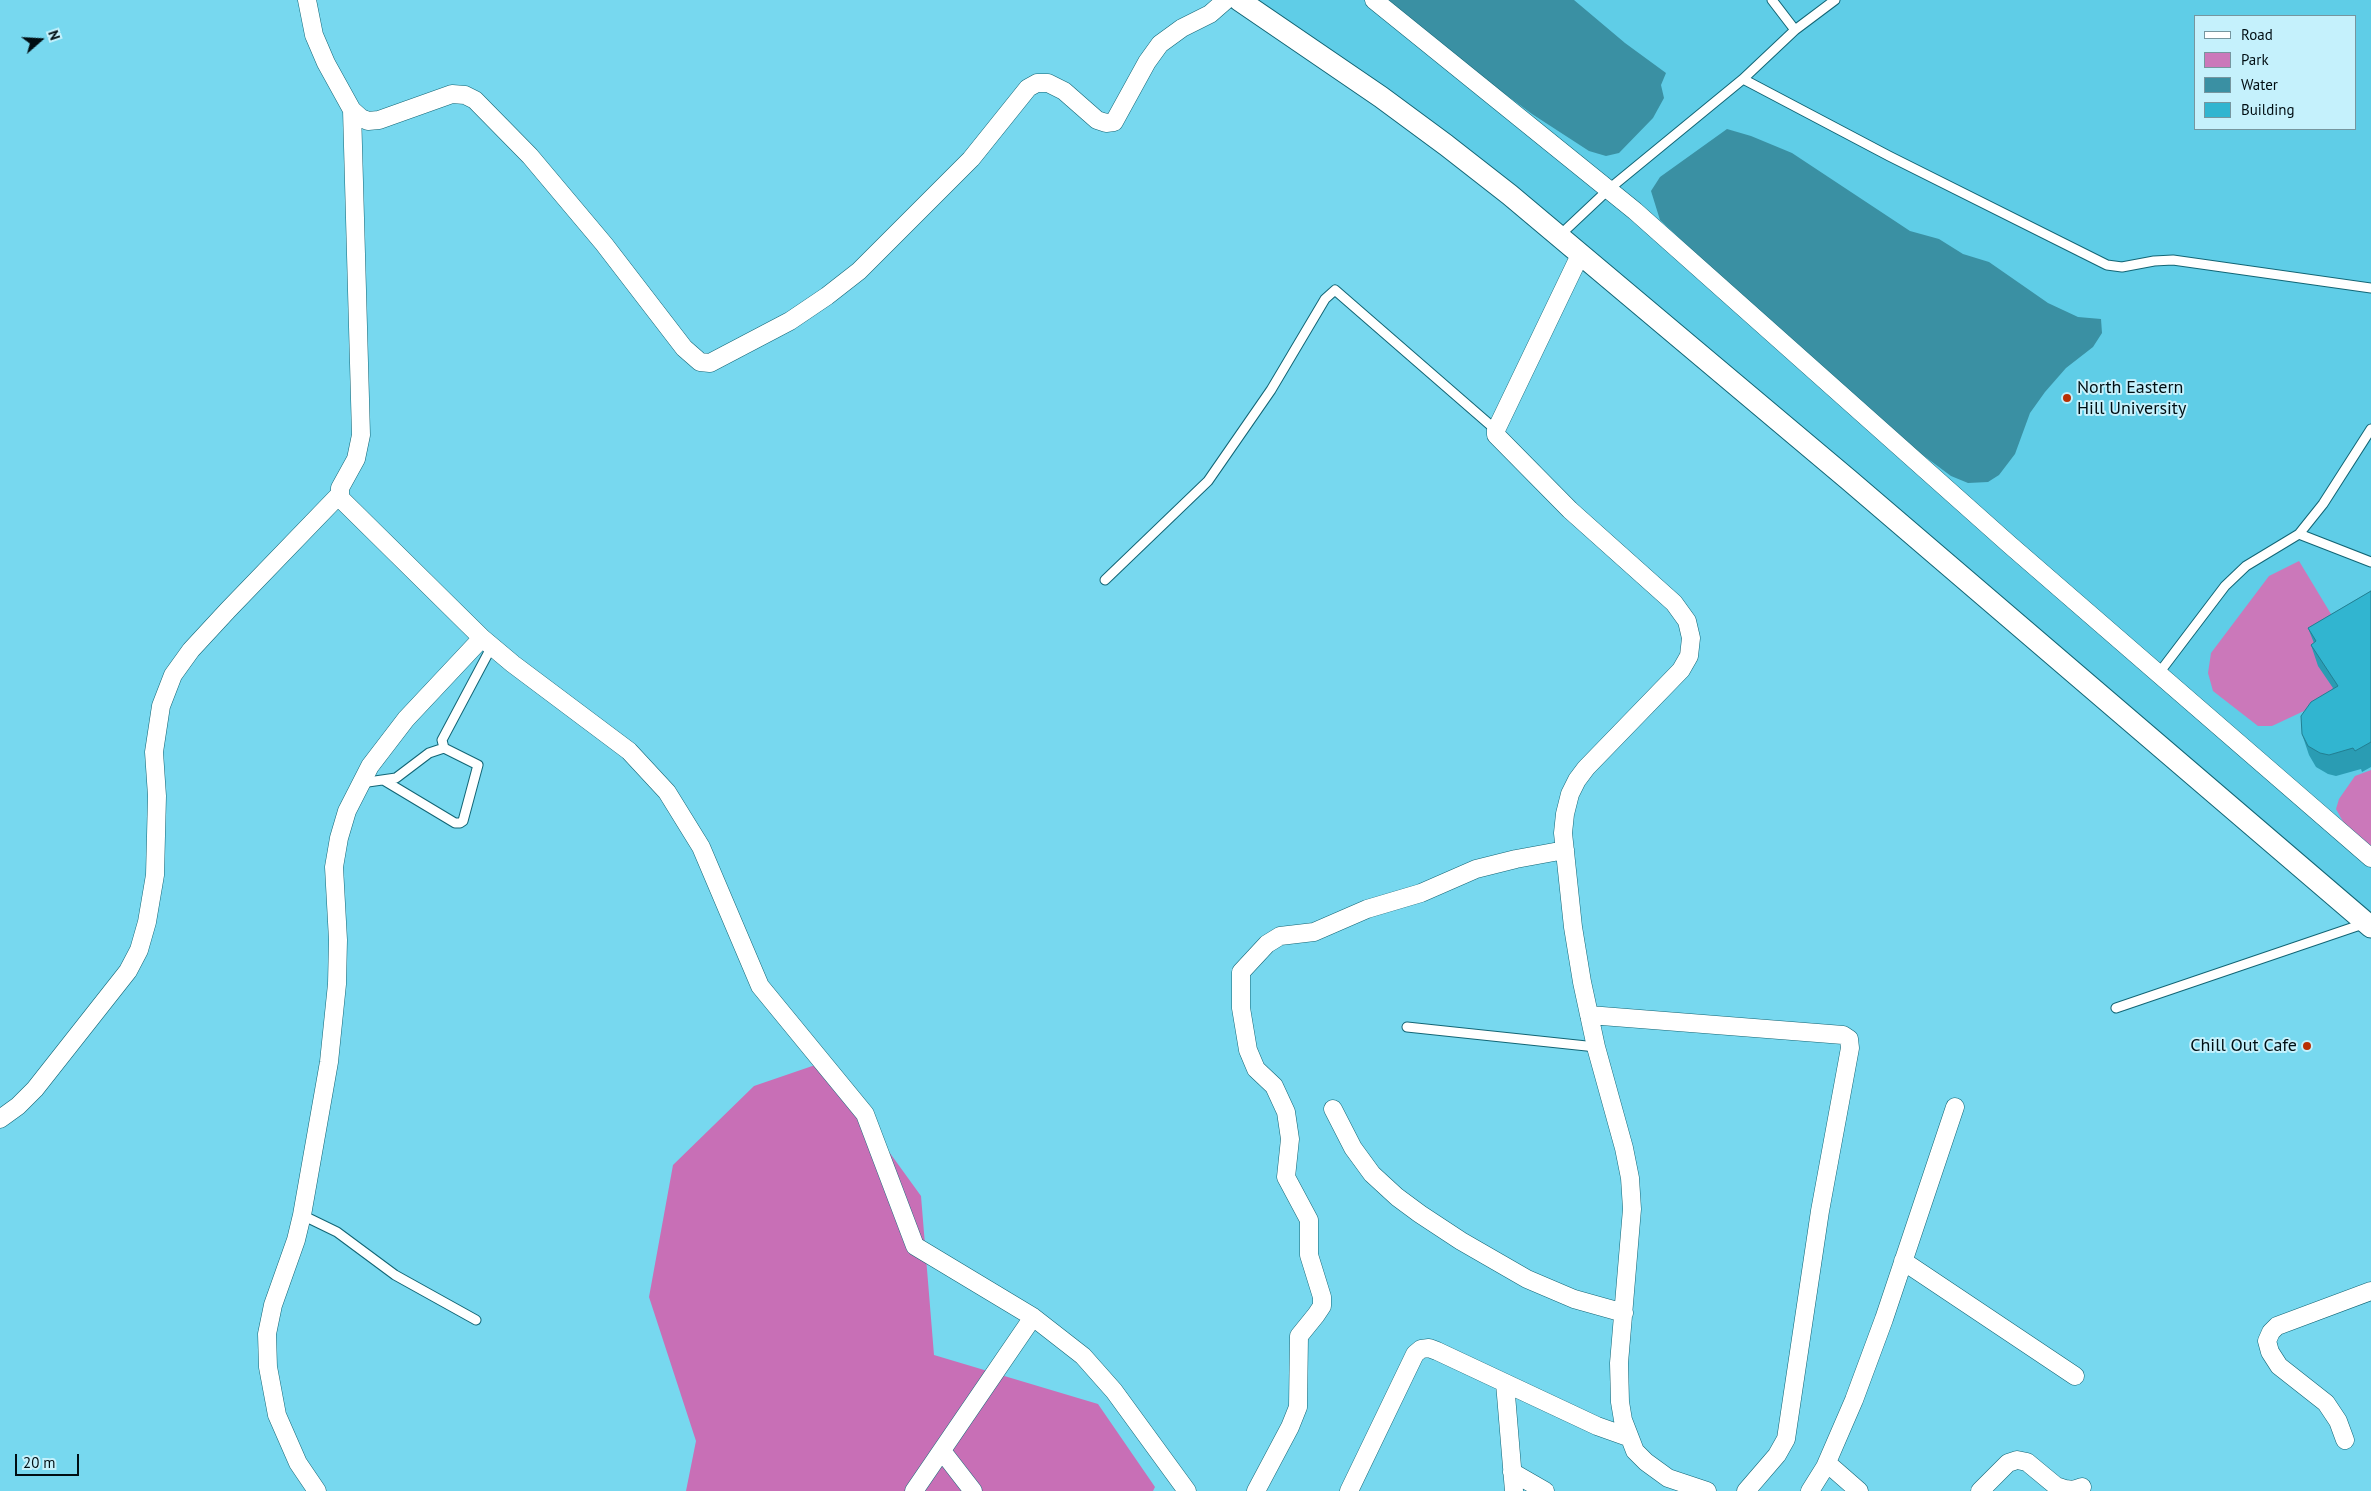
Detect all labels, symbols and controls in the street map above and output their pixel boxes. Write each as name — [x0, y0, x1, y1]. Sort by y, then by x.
north arrow — [15, 15, 65, 65]
legend — [2194, 15, 2356, 130]
text: Road — [2241, 25, 2273, 44]
text: N — [44, 28, 64, 42]
text: Park — [2241, 50, 2269, 69]
text: Water — [2241, 75, 2278, 94]
text: Building — [2241, 100, 2295, 119]
place label: North Eastern Hill University — [2077, 377, 2186, 419]
marker: North Eastern Hill University — [2061, 392, 2073, 404]
place label: Chill Out Cafe — [2190, 1035, 2297, 1057]
marker: Chill Out Cafe — [2301, 1040, 2313, 1052]
scale bar — [18, 1444, 81, 1476]
text: 20 m — [23, 1453, 56, 1472]

